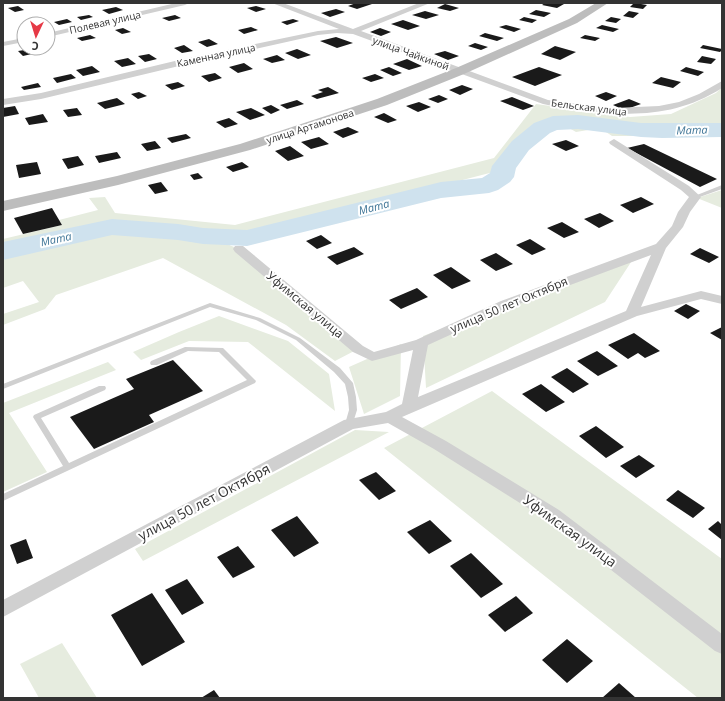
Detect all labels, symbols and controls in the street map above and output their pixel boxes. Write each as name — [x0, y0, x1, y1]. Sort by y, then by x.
street label: Полевая улица — [68, 7, 142, 37]
north arrow — [16, 16, 56, 56]
street label: улица Чайкиной — [371, 33, 451, 73]
text: С — [31, 39, 39, 54]
street label: Каменная улица — [175, 40, 257, 70]
street label: Бельская улица — [550, 95, 628, 119]
street label: улица Артамонова — [264, 105, 356, 147]
water label: Мата — [676, 121, 708, 138]
water label: Мата — [357, 195, 391, 218]
water label: Мата — [39, 228, 73, 249]
street label: Уфимская улица — [263, 267, 347, 342]
street label: улица 50 лет Октября — [448, 272, 570, 337]
street label: улица 50 лет Октября — [134, 459, 273, 544]
street label: Уфимская улица — [520, 490, 621, 571]

